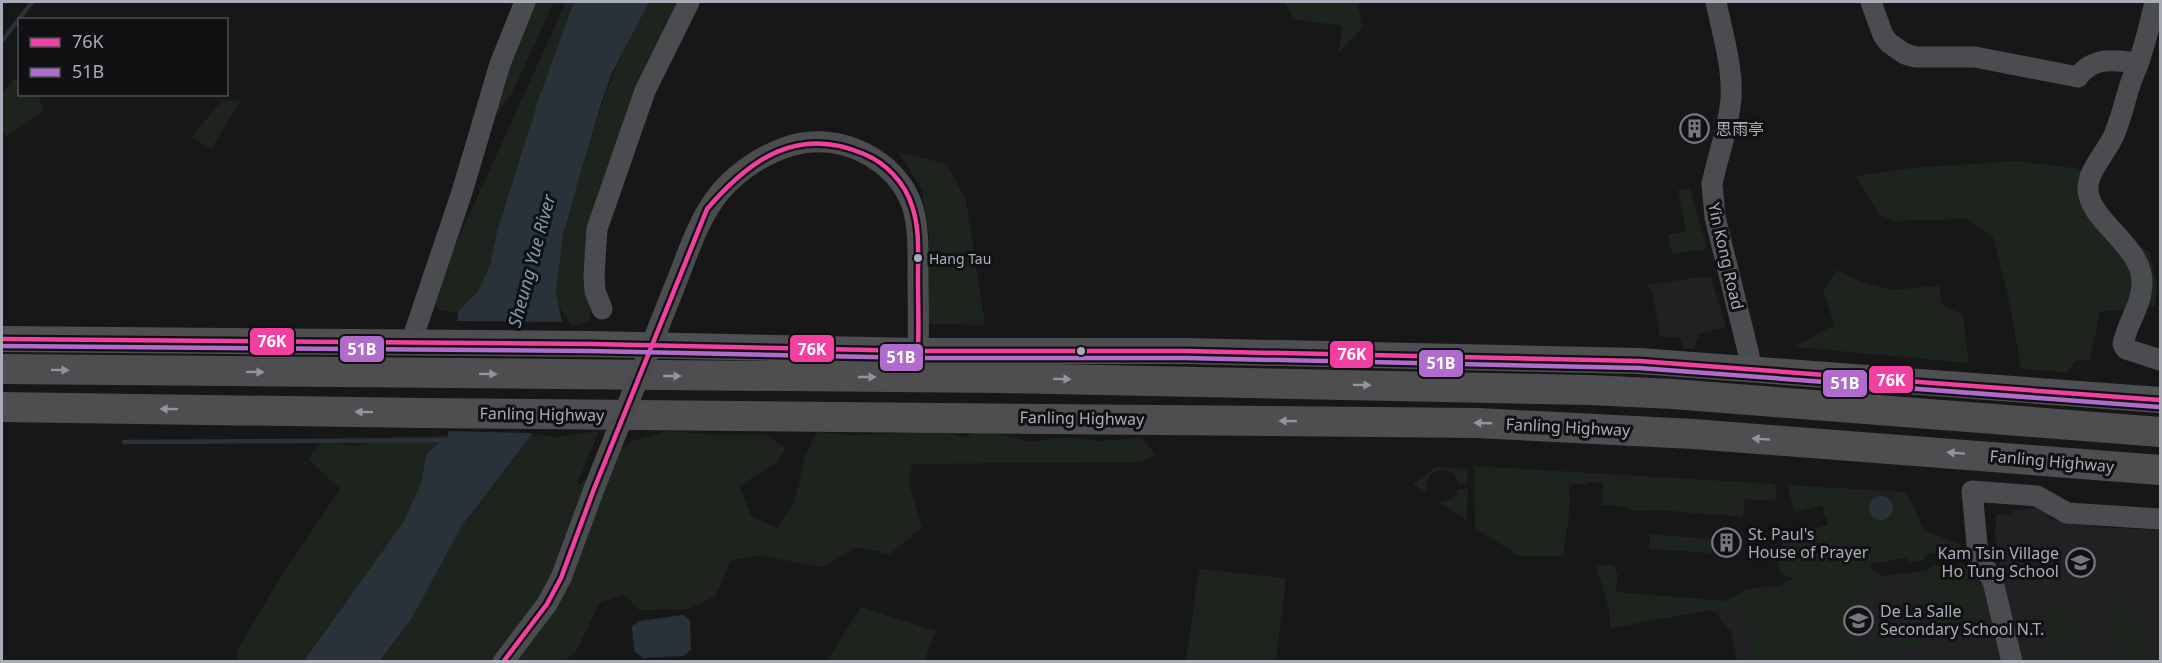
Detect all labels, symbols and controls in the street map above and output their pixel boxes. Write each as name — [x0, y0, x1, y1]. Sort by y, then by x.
legend — [18, 18, 228, 96]
text: 76K — [72, 29, 105, 53]
text: 51B — [72, 59, 104, 83]
building icon: 思雨亭 — [1679, 113, 1711, 145]
place label: 思雨亭 — [1716, 118, 1764, 140]
water label: Sheung Yue River — [502, 191, 561, 330]
street label: Yin Kong Road — [1703, 200, 1749, 312]
place label: Hang Tau — [929, 249, 991, 268]
marker: Hang Tau — [912, 252, 924, 264]
line badge: 76K — [249, 327, 295, 356]
text: 76K — [258, 330, 287, 352]
line badge: 76K — [789, 334, 835, 363]
line badge: 51B — [339, 335, 385, 363]
text: 51B — [348, 338, 376, 360]
text: 76K — [798, 338, 827, 360]
line badge: 76K — [1329, 340, 1374, 369]
line badge: 51B — [879, 343, 924, 372]
text: 76K — [1338, 343, 1367, 365]
unlabelled marker — [1075, 345, 1087, 357]
text: 51B — [887, 346, 915, 368]
line badge: 51B — [1418, 349, 1464, 378]
text: 51B — [1427, 352, 1455, 374]
one-way arrow — [50, 365, 69, 374]
line badge: 76K — [1868, 365, 1914, 394]
one-way arrow — [245, 367, 264, 377]
one-way arrow — [479, 369, 498, 379]
line badge: 51B — [1822, 369, 1868, 398]
text: 76K — [1877, 369, 1906, 391]
one-way arrow — [662, 371, 681, 381]
one-way arrow — [857, 372, 876, 382]
text: 51B — [1831, 372, 1859, 394]
one-way arrow — [1052, 374, 1071, 384]
one-way arrow — [1352, 380, 1371, 390]
street label: Fanling Highway — [479, 402, 605, 426]
one-way arrow — [159, 405, 178, 414]
street label: Fanling Highway — [1019, 406, 1145, 430]
one-way arrow — [354, 407, 373, 417]
street label: Fanling Highway — [1505, 413, 1632, 441]
one-way arrow — [1278, 416, 1297, 426]
one-way arrow — [1473, 419, 1492, 428]
one-way arrow — [1752, 434, 1771, 444]
street label: Fanling Highway — [1989, 445, 2116, 477]
one-way arrow — [1946, 448, 1965, 458]
place label: St. Paul's House of Prayer — [1748, 523, 1869, 563]
building icon: St. Paul's House of Prayer — [1711, 527, 1743, 559]
place label: Kam Tsin Village Ho Tung School — [1937, 542, 2059, 582]
school or university icon: Kam Tsin Village Ho Tung School — [2064, 546, 2096, 578]
place label: De La Salle Secondary School N.T. — [1880, 600, 2044, 640]
school or university icon: De La Salle Secondary School N.T. — [1843, 604, 1875, 636]

